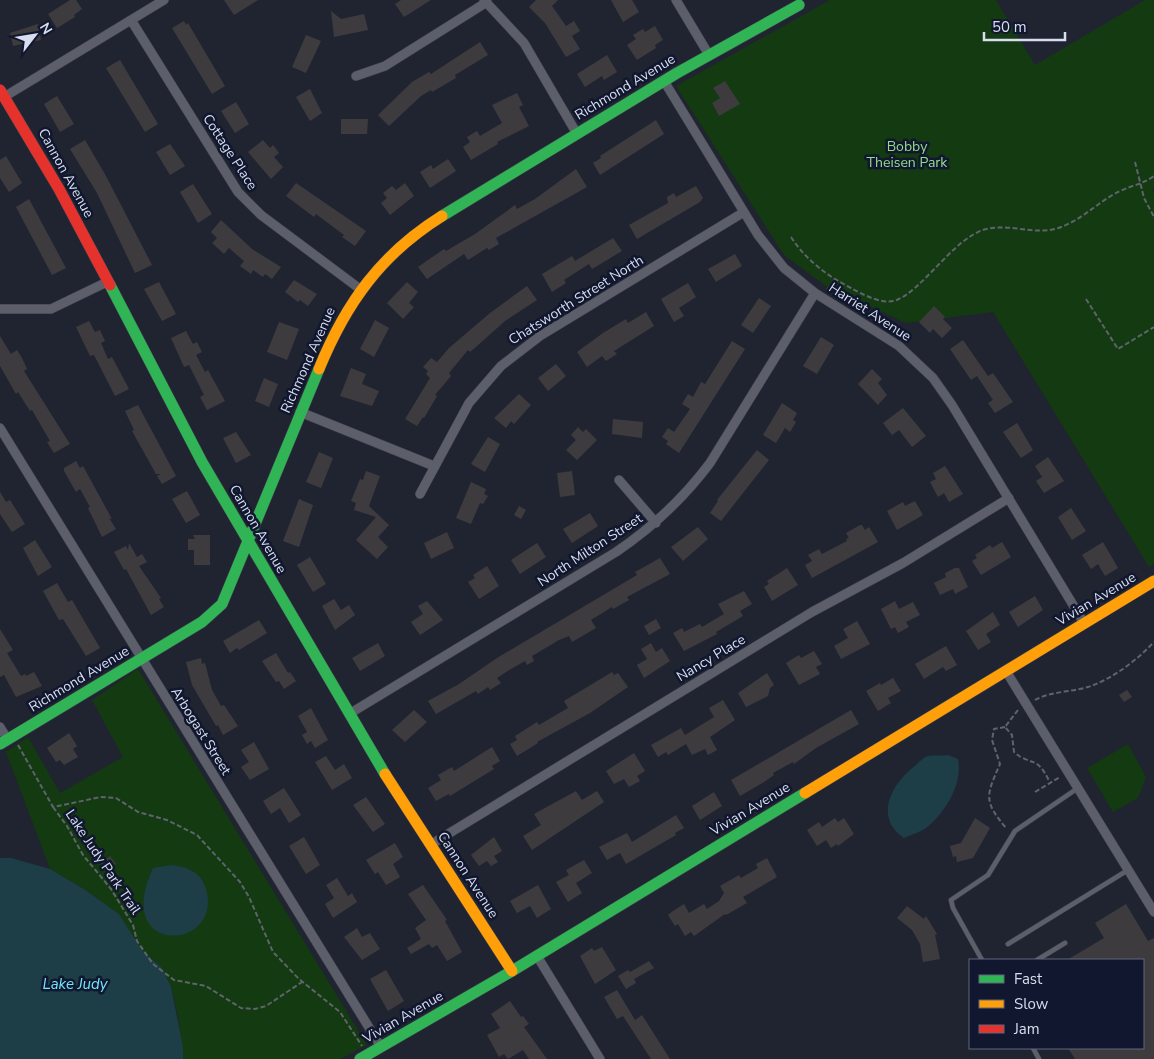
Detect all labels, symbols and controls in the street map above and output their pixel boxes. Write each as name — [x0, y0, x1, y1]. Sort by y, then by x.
north arrow — [10, 10, 60, 60]
scale bar — [984, 10, 1065, 42]
text: 50 m — [992, 17, 1027, 37]
text: N — [35, 19, 57, 38]
street label: Richmond Avenue — [571, 49, 679, 125]
street label: Cottage Place — [198, 110, 262, 194]
street label: Cannon Avenue — [34, 125, 98, 221]
park label: Bobby Theisen Park — [867, 137, 948, 172]
street label: Chatsworth Street North — [505, 251, 647, 349]
street label: Harriet Avenue — [825, 278, 915, 346]
street label: Richmond Avenue — [276, 304, 340, 416]
street label: Cannon Avenue — [225, 481, 291, 577]
street label: North Milton Street — [534, 509, 646, 591]
street label: Vivian Avenue — [1052, 568, 1139, 631]
street label: Nancy Place — [673, 630, 749, 686]
street label: Richmond Avenue — [25, 641, 133, 717]
street label: Arbogast Street — [166, 683, 236, 779]
street label: Vivian Avenue — [706, 778, 793, 841]
street label: Lake Judy Park Trail — [61, 806, 146, 919]
street label: Cannon Avenue — [433, 828, 503, 922]
legend — [969, 959, 1144, 1049]
text: Fast — [1014, 969, 1043, 989]
water label: Lake Judy — [43, 974, 109, 994]
street label: Vivian Avenue — [358, 986, 447, 1048]
text: Slow — [1014, 994, 1049, 1014]
text: Jam — [1013, 1019, 1040, 1039]

